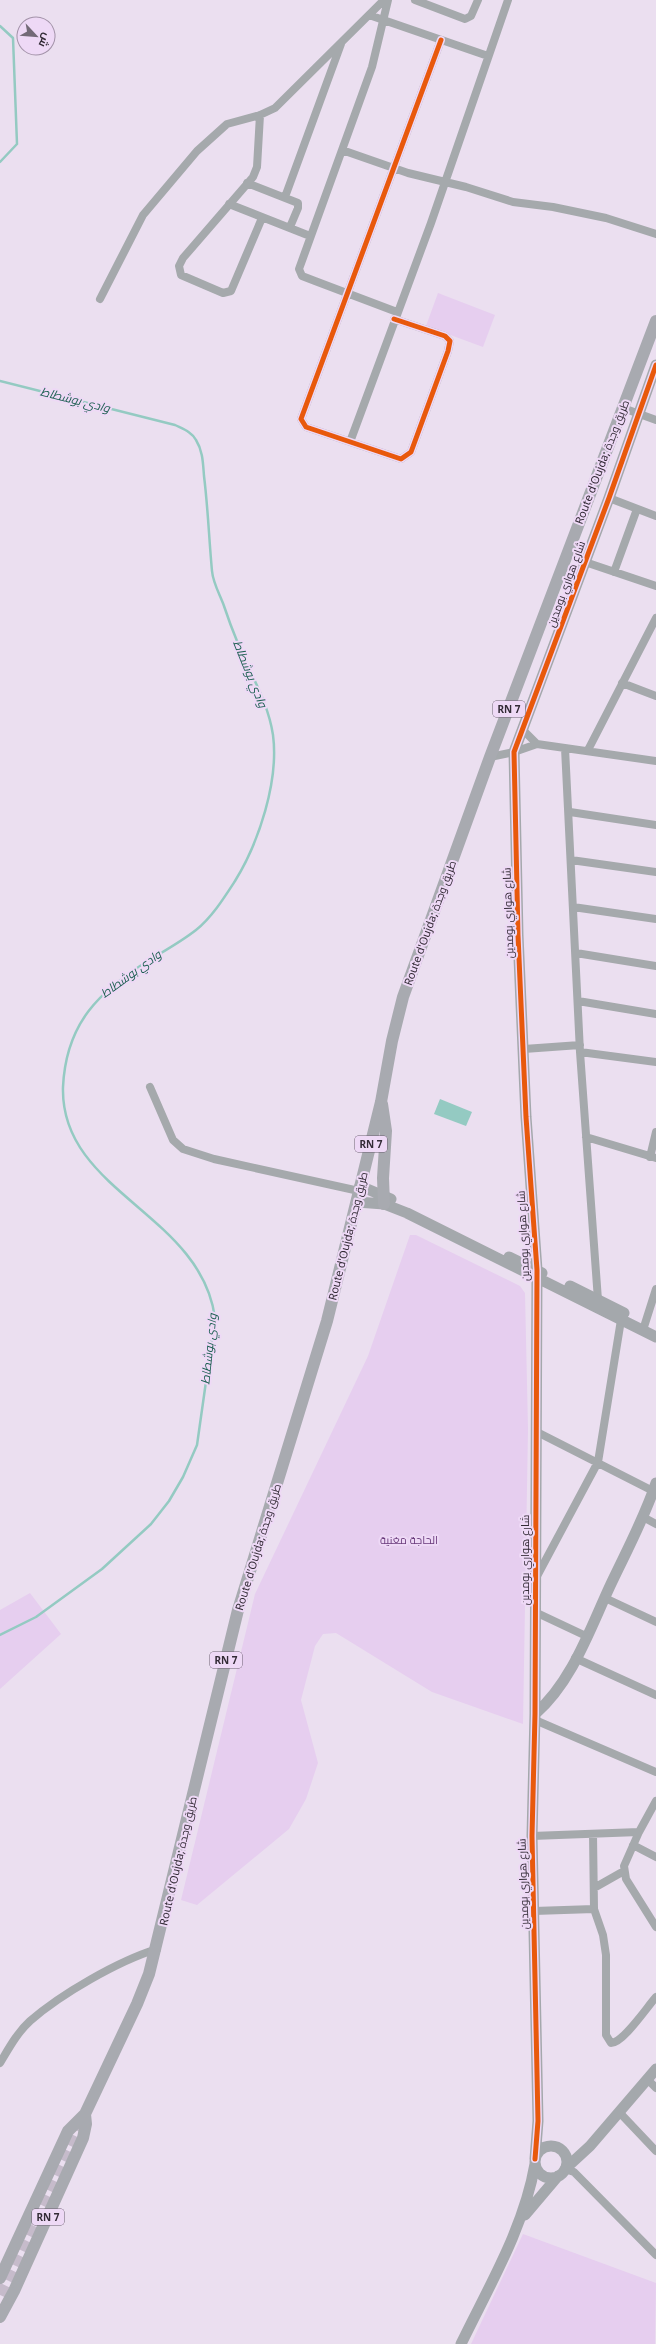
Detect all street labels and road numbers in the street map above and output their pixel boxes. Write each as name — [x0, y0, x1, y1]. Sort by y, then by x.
street label: Route d'Oujda; طريق وجدة — [571, 398, 632, 526]
street label: شارع هواري بومدين — [543, 539, 590, 630]
road number: RN 7 — [493, 701, 525, 717]
street label: Route d'Oujda; طريق وجدة — [400, 858, 459, 987]
street label: شارع هواري بومدين — [498, 867, 519, 959]
road number: RN 7 — [355, 1136, 387, 1152]
street label: Route d'Oujda; طريق وجدة — [324, 1170, 371, 1302]
street label: شارع هواري بومدين — [513, 1190, 534, 1282]
street label: Route d'Oujda; طريق وجدة — [231, 1482, 284, 1612]
street label: شارع هواري بومدين — [517, 1515, 534, 1605]
road number: RN 7 — [210, 1652, 242, 1668]
street label: Route d'Oujda; طريق وجدة — [155, 1795, 200, 1927]
street label: شارع هواري بومدين — [513, 1838, 534, 1930]
road number: RN 7 — [32, 2209, 64, 2225]

